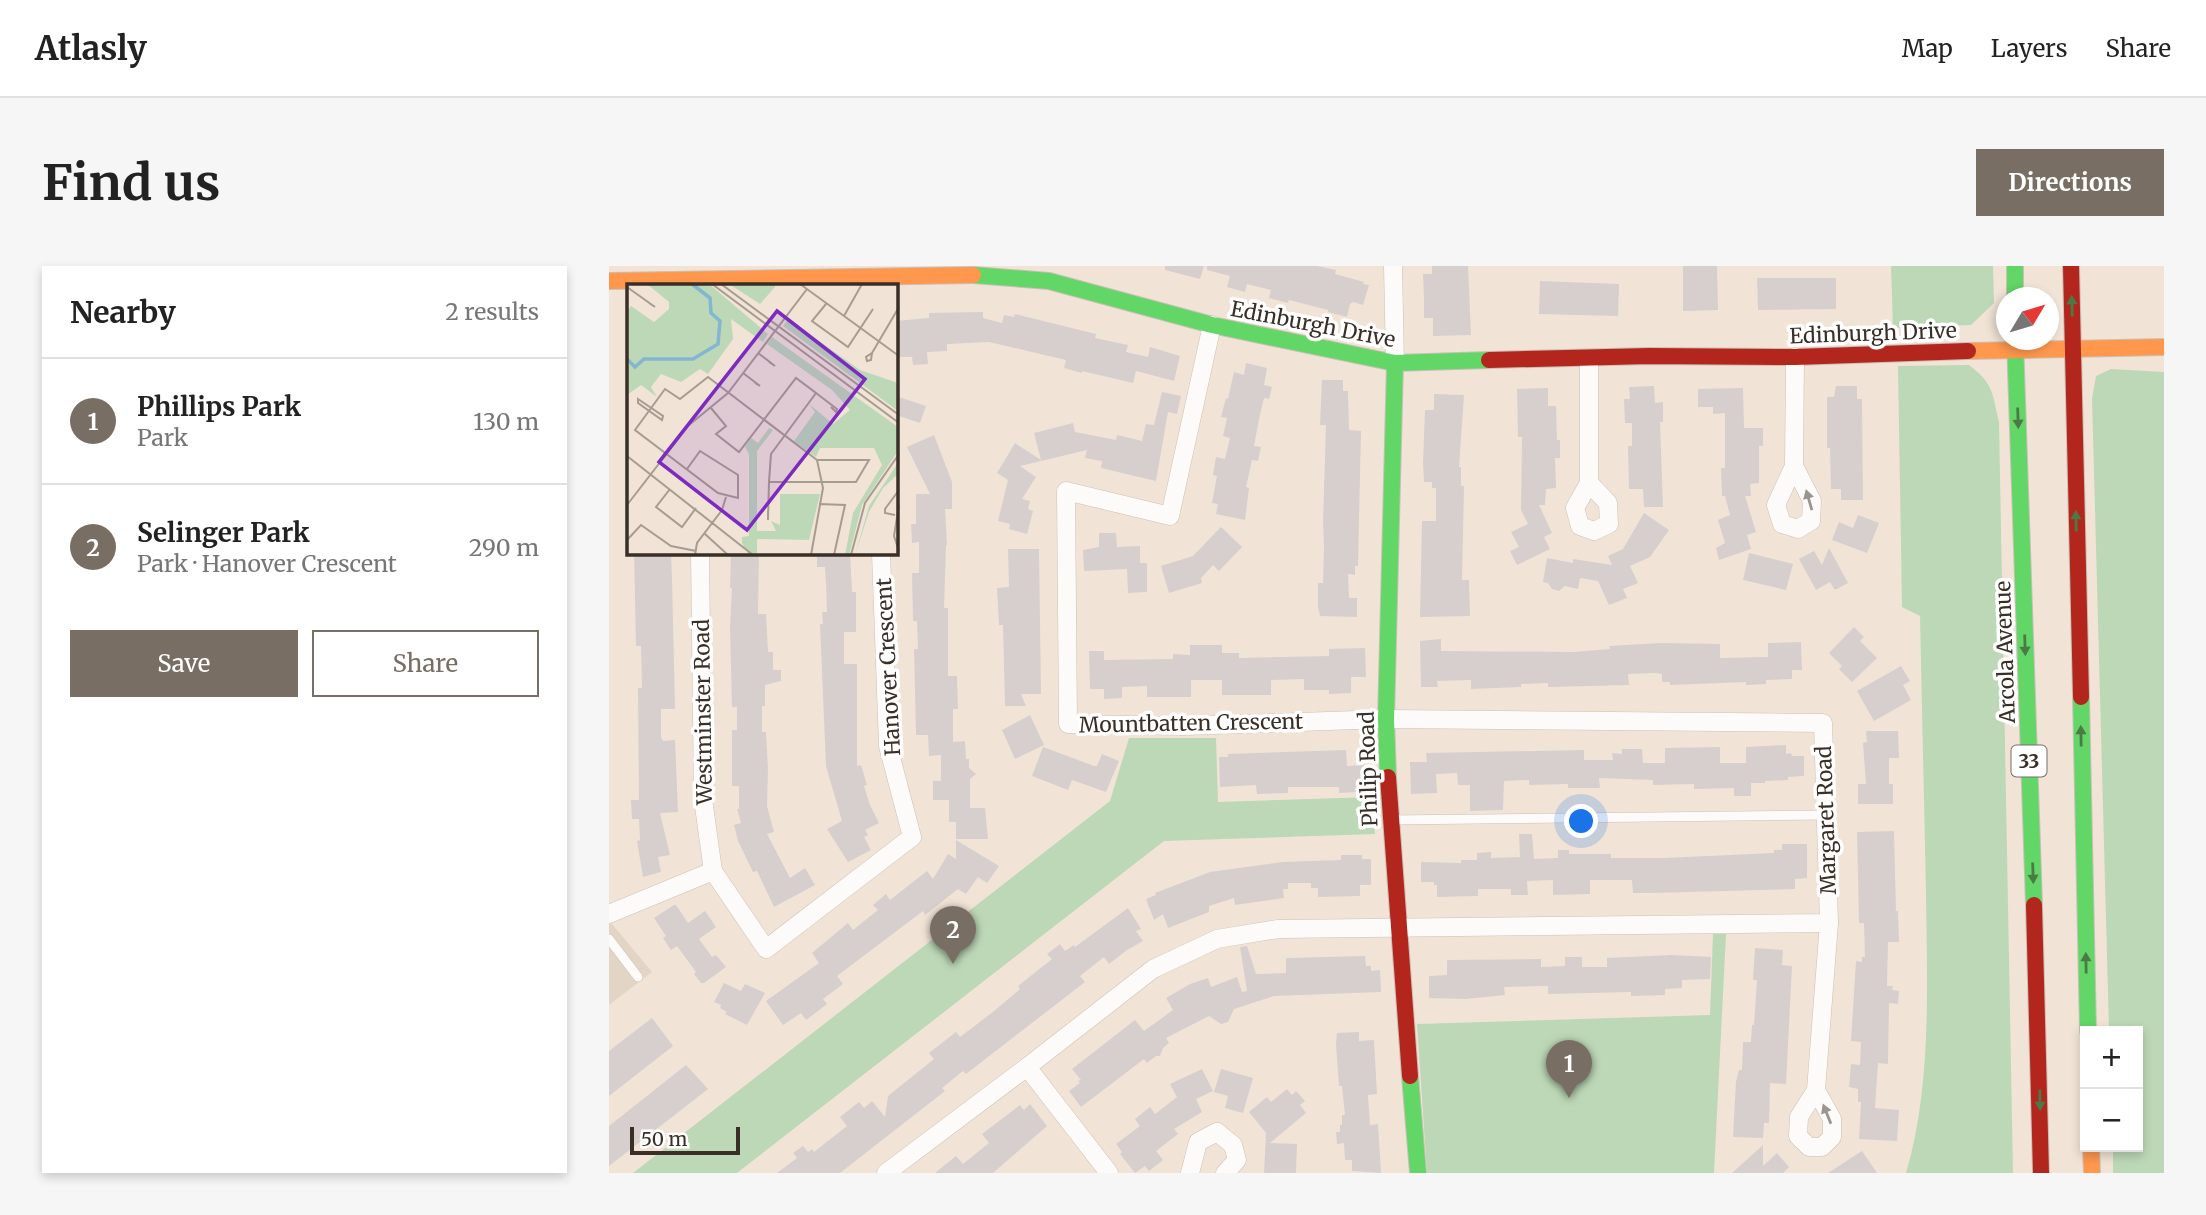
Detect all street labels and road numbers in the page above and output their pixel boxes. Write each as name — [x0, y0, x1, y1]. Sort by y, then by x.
street label: Edinburgh Drive — [1228, 295, 1398, 353]
street label: Edinburgh Drive — [1789, 317, 1957, 349]
street label: Hanover Crescent — [870, 577, 906, 757]
street label: Arcola Avenue — [1989, 580, 2021, 725]
street label: Westminster Road — [688, 619, 718, 806]
street label: Mountbatten Crescent — [1079, 708, 1303, 738]
street label: Philip Road — [1352, 710, 1384, 827]
street label: Margaret Road — [1810, 745, 1842, 895]
road number: 33 — [2011, 746, 2047, 776]

